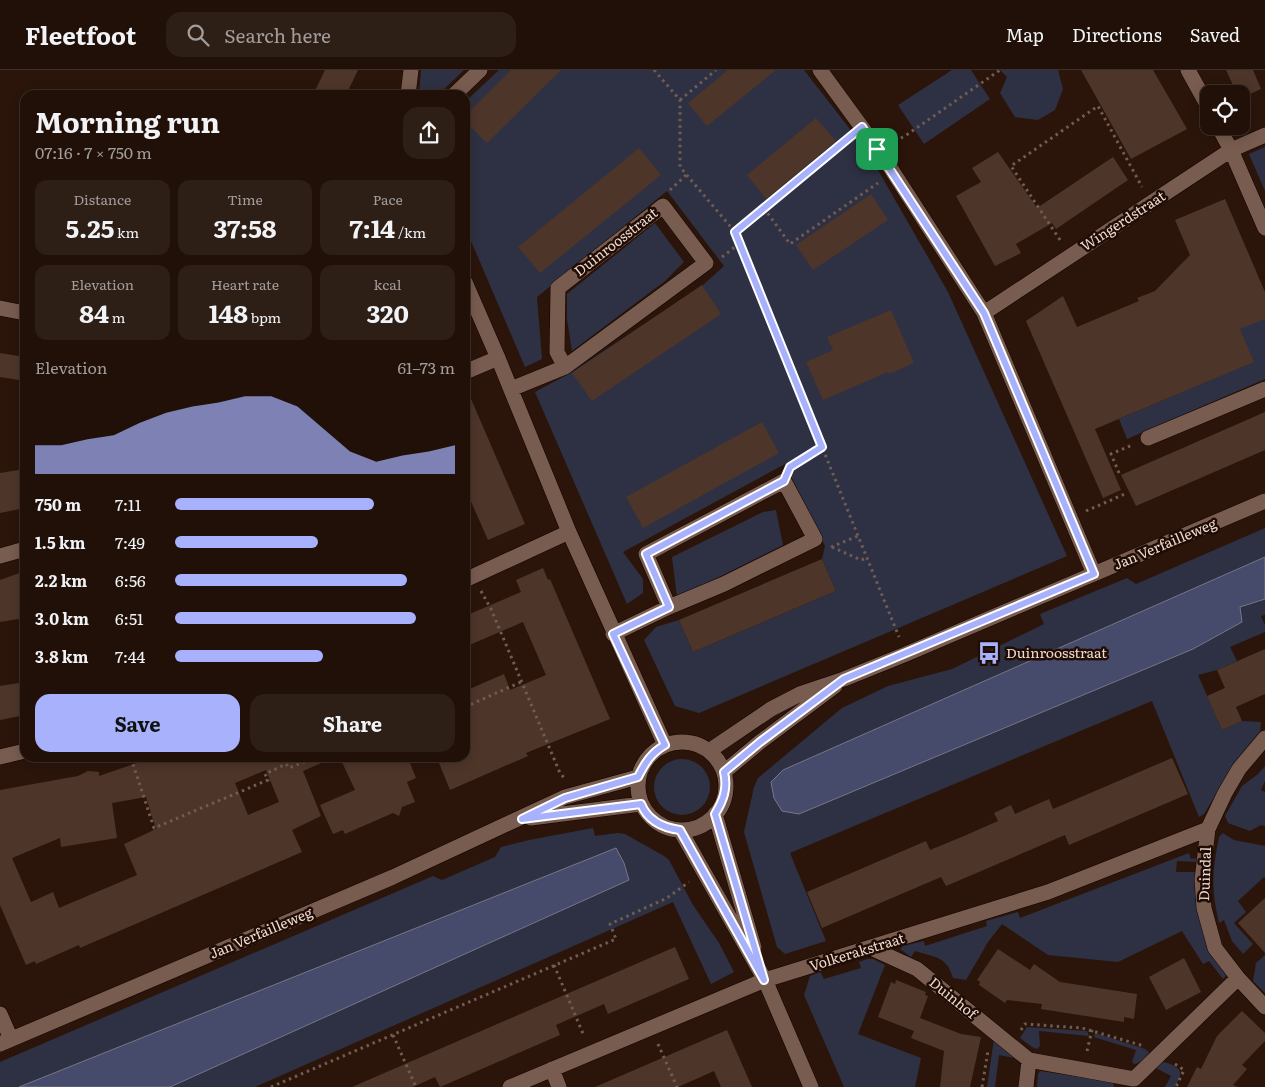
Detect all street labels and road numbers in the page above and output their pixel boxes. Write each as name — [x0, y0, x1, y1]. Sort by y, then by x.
street label: Wingerdstraat — [1076, 185, 1169, 255]
street label: Duinroosstraat — [569, 202, 662, 280]
street label: Jan Verfailleweg — [1110, 512, 1219, 574]
street label: Duindal — [1193, 846, 1215, 901]
street label: Jan Verfailleweg — [206, 901, 315, 963]
street label: Volkerakstraat — [807, 927, 907, 975]
street label: Duinhof — [925, 972, 983, 1024]

